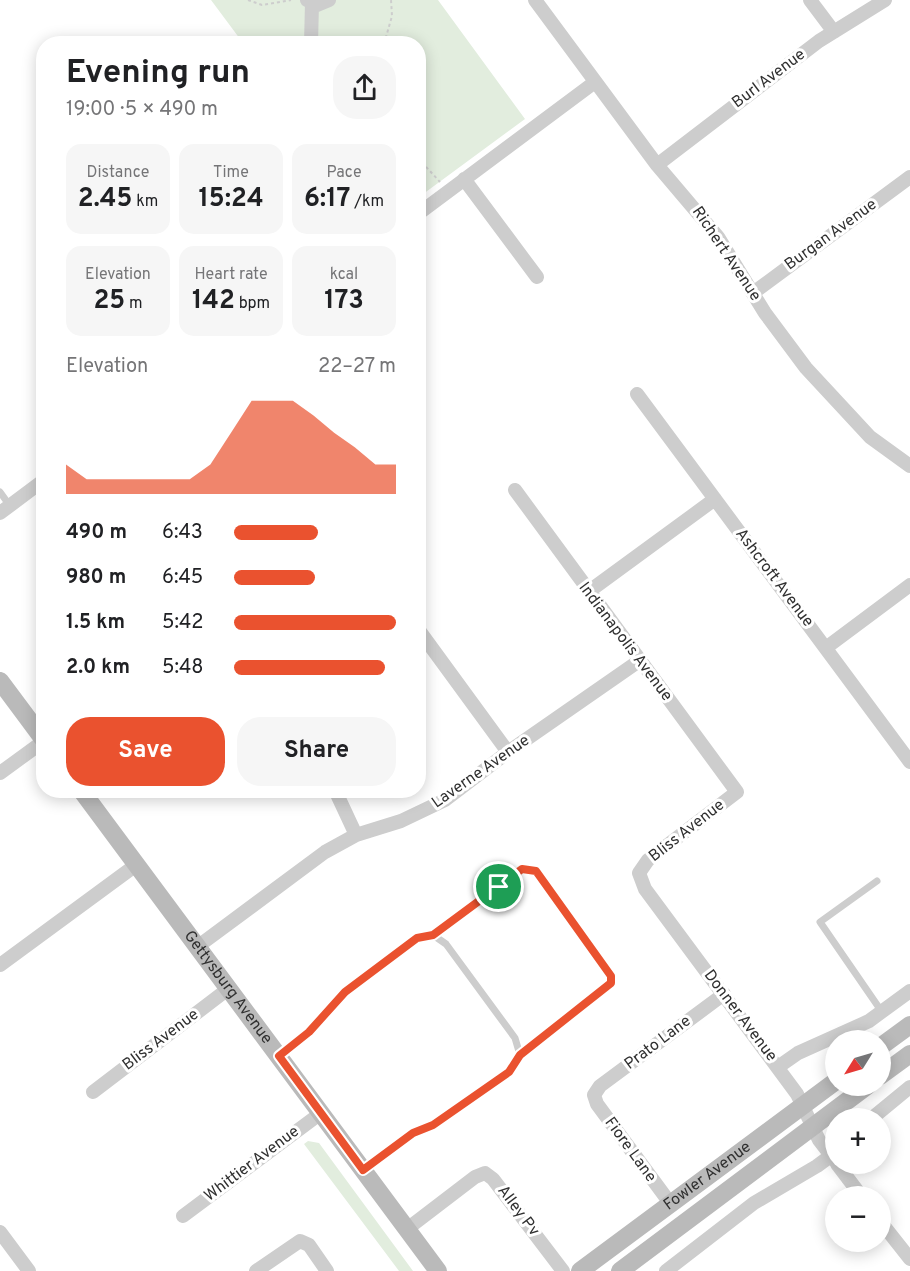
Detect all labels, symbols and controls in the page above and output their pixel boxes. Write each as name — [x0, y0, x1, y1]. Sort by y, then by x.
street label: Burl Avenue — [728, 45, 810, 113]
text: Evening run — [66, 53, 250, 95]
button: share — [333, 56, 396, 119]
text: 19:00 · 5 × 490 m — [66, 97, 218, 123]
text: Distance — [87, 163, 149, 183]
text: Time — [213, 163, 249, 183]
text: Pace — [326, 163, 362, 183]
text: 2.45 — [78, 183, 132, 216]
text: 15:24 — [198, 183, 264, 216]
text: 6:17 — [304, 183, 350, 216]
text: km — [132, 192, 158, 212]
text: /km — [350, 192, 384, 212]
street label: Burgan Avenue — [781, 195, 881, 275]
street label: Richert Avenue — [687, 203, 765, 305]
text: Elevation — [85, 265, 151, 285]
text: Heart rate — [194, 265, 268, 285]
text: kcal — [330, 265, 358, 285]
text: 25 — [93, 285, 125, 318]
text: 142 — [192, 285, 235, 318]
text: 173 — [324, 285, 364, 318]
text: m — [125, 294, 143, 314]
text: bpm — [235, 294, 270, 314]
text: Elevation — [66, 354, 148, 380]
text: 22–27 m — [318, 354, 396, 380]
text: 490 m — [66, 520, 127, 546]
text: 6:43 — [162, 520, 203, 546]
street label: Ashcroft Avenue — [730, 525, 818, 631]
text: 980 m — [66, 565, 126, 591]
text: 6:45 — [162, 565, 203, 591]
street label: Indianapolis Avenue — [574, 579, 676, 705]
text: 1.5 km — [66, 610, 125, 636]
text: 5:42 — [162, 610, 204, 636]
text: 2.0 km — [66, 655, 130, 681]
text: 5:48 — [162, 655, 204, 681]
button: Save — [66, 717, 225, 786]
button: Share — [237, 717, 396, 786]
street label: Laverne Avenue — [428, 731, 534, 813]
street label: Bliss Avenue — [645, 795, 729, 867]
pin — [473, 861, 524, 912]
icon: arrive — [482, 870, 515, 903]
street label: Gettysburg Avenue — [179, 927, 276, 1048]
street label: Donner Avenue — [699, 966, 781, 1066]
street label: Bliss Avenue — [119, 1005, 203, 1075]
street label: Prato Lane — [621, 1011, 695, 1075]
north arrow — [825, 1030, 891, 1096]
map controls — [825, 1030, 891, 1252]
button: + — [825, 1108, 891, 1174]
street label: Fiore Lane — [600, 1114, 660, 1186]
street label: Whittier Avenue — [201, 1122, 303, 1206]
street label: Fowler Avenue — [660, 1137, 755, 1215]
street label: Alley Pv — [492, 1182, 544, 1240]
button: − — [825, 1186, 891, 1252]

